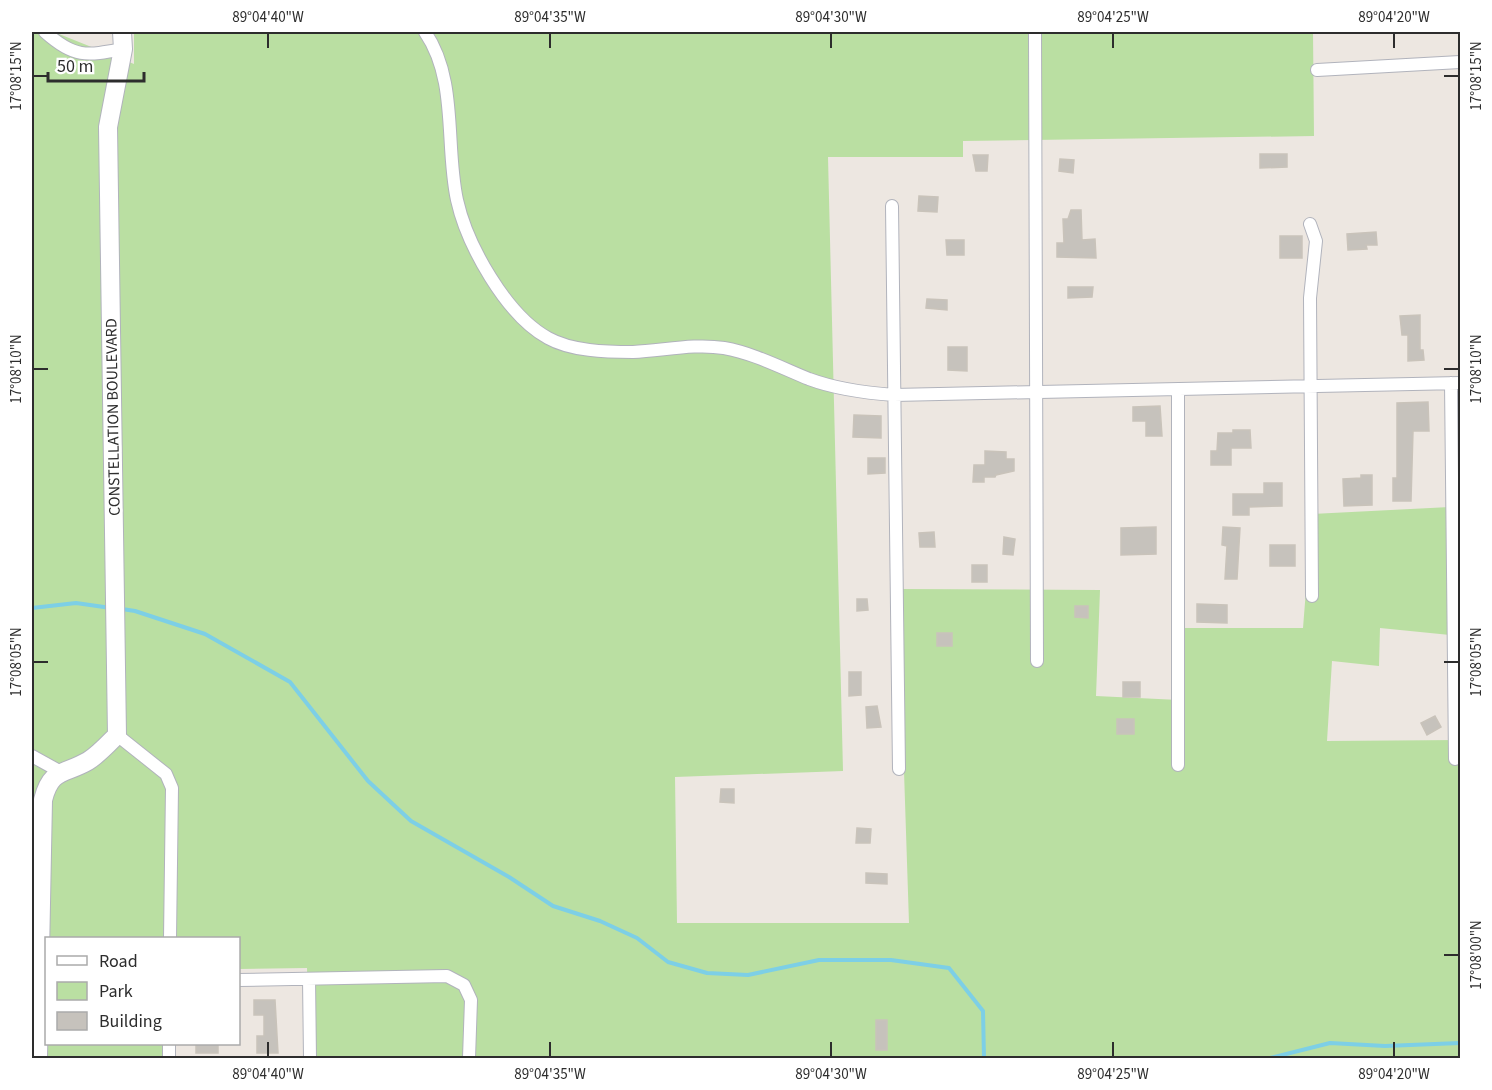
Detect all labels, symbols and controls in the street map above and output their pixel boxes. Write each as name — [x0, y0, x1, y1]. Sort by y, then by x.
text: 89°04'40"W — [232, 7, 304, 28]
text: 89°04'35"W — [514, 7, 586, 28]
text: 89°04'30"W — [795, 7, 867, 28]
text: 89°04'25"W — [1077, 7, 1149, 28]
text: 89°04'20"W — [1358, 7, 1430, 28]
text: 17°08'15"N — [6, 41, 27, 111]
text: 17°08'15"N — [1466, 41, 1487, 111]
scale bar — [48, 45, 144, 83]
text: 50 m — [57, 54, 93, 79]
street label: CONSTELLATION BOULEVARD — [100, 318, 126, 516]
text: 17°08'10"N — [6, 334, 27, 404]
text: 17°08'10"N — [1466, 334, 1487, 404]
text: 17°08'05"N — [6, 627, 27, 697]
text: 17°08'05"N — [1466, 627, 1487, 697]
text: 17°08'00"N — [1466, 920, 1487, 990]
legend — [45, 937, 240, 1045]
text: Road — [99, 949, 138, 974]
text: Park — [99, 979, 133, 1004]
text: Building — [99, 1009, 162, 1034]
text: 89°04'40"W — [232, 1064, 304, 1085]
text: 89°04'35"W — [514, 1064, 586, 1085]
text: 89°04'30"W — [795, 1064, 867, 1085]
text: 89°04'25"W — [1077, 1064, 1149, 1085]
text: 89°04'20"W — [1358, 1064, 1430, 1085]

